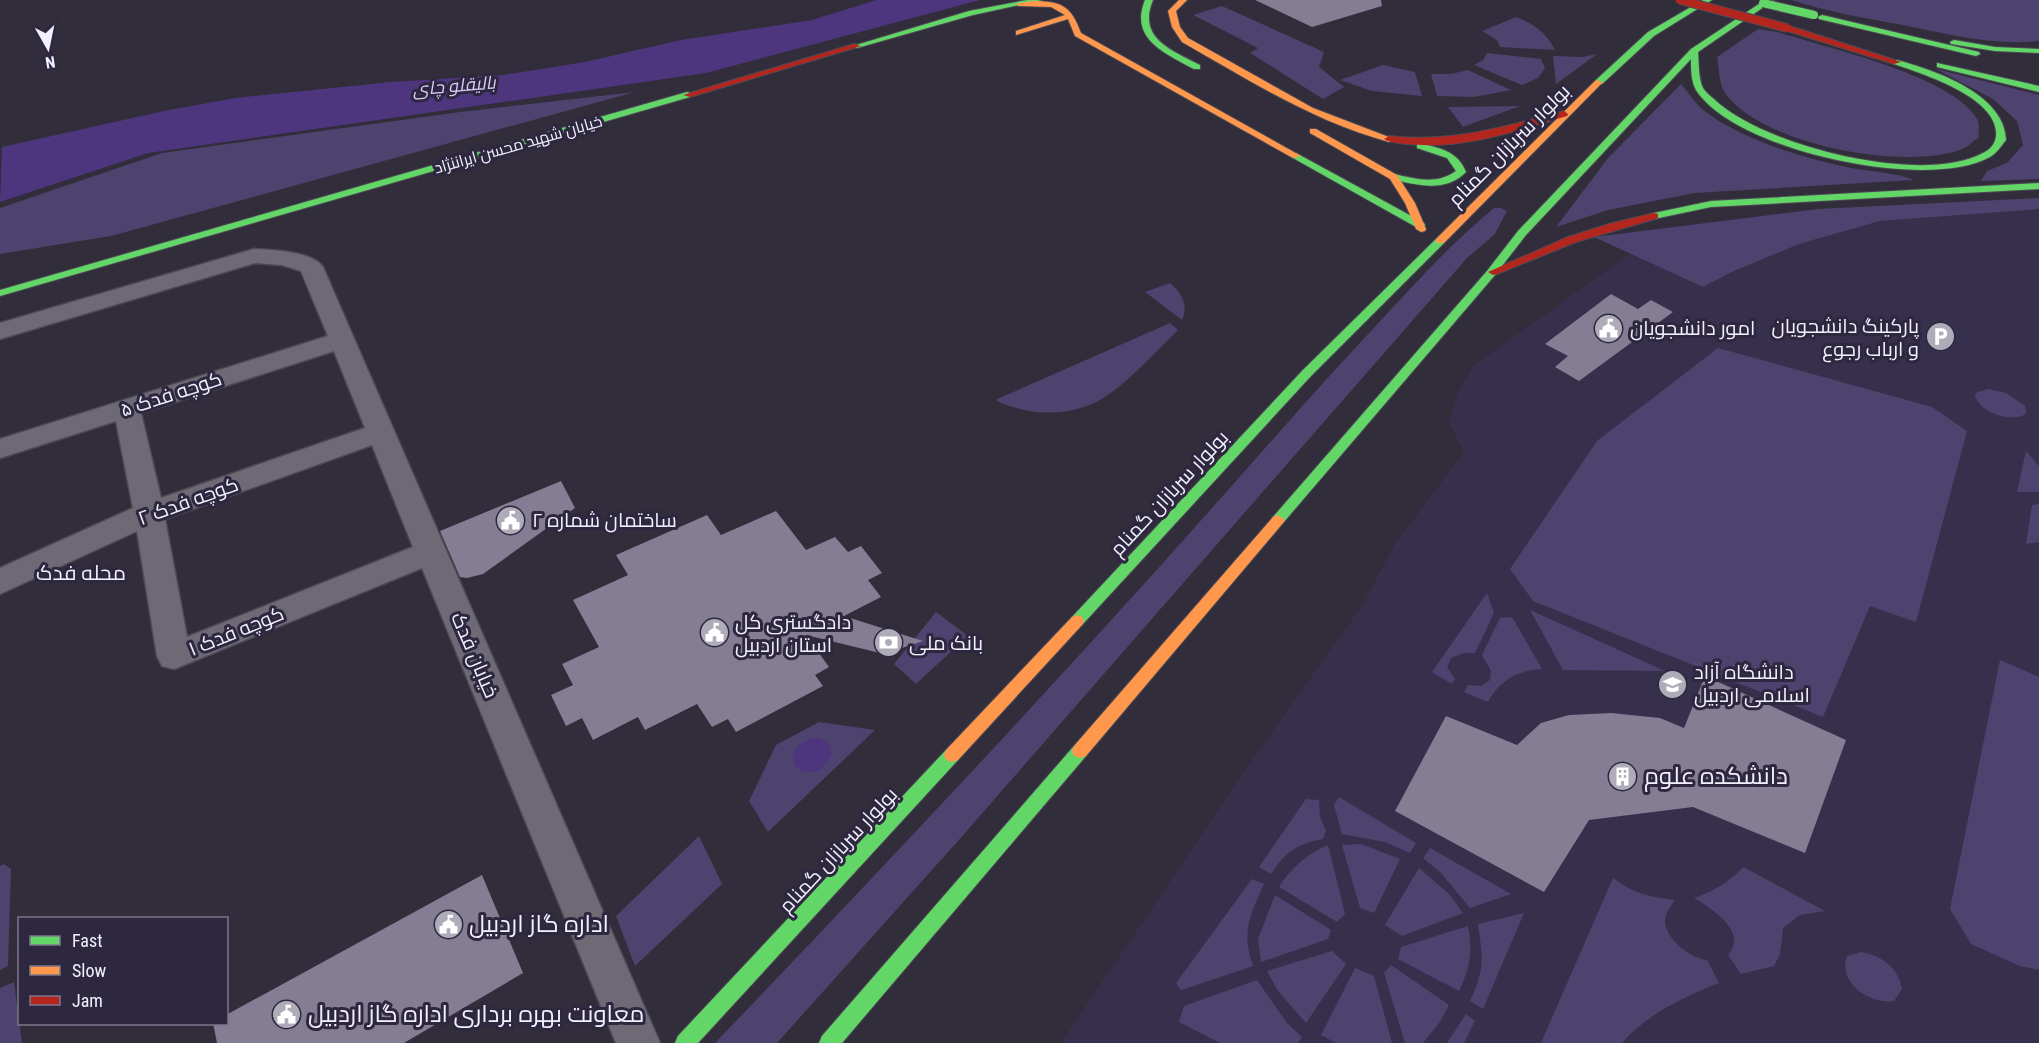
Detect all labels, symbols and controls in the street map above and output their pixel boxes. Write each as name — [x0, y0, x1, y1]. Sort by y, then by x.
north arrow — [18, 18, 78, 78]
text: N — [44, 52, 57, 72]
water label: بالیقلو چای — [412, 71, 498, 102]
street label: بولوار سربازان گمنام — [1443, 79, 1576, 212]
street label: خیابان شهید محسن ایراننژاد — [432, 111, 605, 179]
public building icon: امور دانشجویان — [1593, 312, 1625, 344]
place label: پارکینگ دانشجویان و ارباب رجوع — [1772, 314, 1920, 363]
place label: امور دانشجویان — [1630, 316, 1755, 341]
parking icon: پارکینگ دانشجویان و ارباب رجوع — [1924, 321, 1956, 353]
street label: کوچه فدک ۵ — [117, 366, 225, 423]
street label: بولوار سربازان گمنام — [1105, 425, 1235, 562]
street label: کوچه فدک ۲ — [135, 472, 242, 531]
public building icon: ساختمان شماره ۲ — [495, 504, 527, 536]
place label: ساختمان شماره ۲ — [532, 508, 677, 533]
district label: محله فدک — [36, 561, 126, 585]
street label: کوچه فدک ۱ — [185, 601, 288, 662]
street label: خیابان فدک — [445, 609, 504, 702]
place label: دادگستری کل استان اردبیل — [735, 610, 851, 658]
public building icon: دادگستری کل استان اردبیل — [698, 617, 730, 649]
bank icon: بانک ملی — [872, 627, 904, 659]
place label: بانک ملی — [909, 631, 983, 656]
place label: دانشگاه آزاد اسلامی اردبیل — [1694, 660, 1810, 708]
school or university icon: دانشگاه آزاد اسلامی اردبیل — [1657, 668, 1689, 700]
building icon: دانشکده علوم — [1607, 760, 1639, 792]
place label: دانشکده علوم — [1644, 762, 1788, 792]
street label: بولوار سربازان گمنام — [774, 782, 904, 919]
public building icon: اداره گاز اردبیل — [432, 908, 464, 940]
place label: اداره گاز اردبیل — [469, 910, 609, 938]
legend — [18, 917, 228, 1025]
text: Fast — [72, 930, 103, 951]
text: Slow — [72, 960, 107, 981]
text: Jam — [72, 990, 103, 1011]
public building icon: معاونت بهره برداری اداره گاز اردبیل — [271, 998, 303, 1030]
place label: معاونت بهره برداری اداره گاز اردبیل — [308, 1000, 644, 1028]

